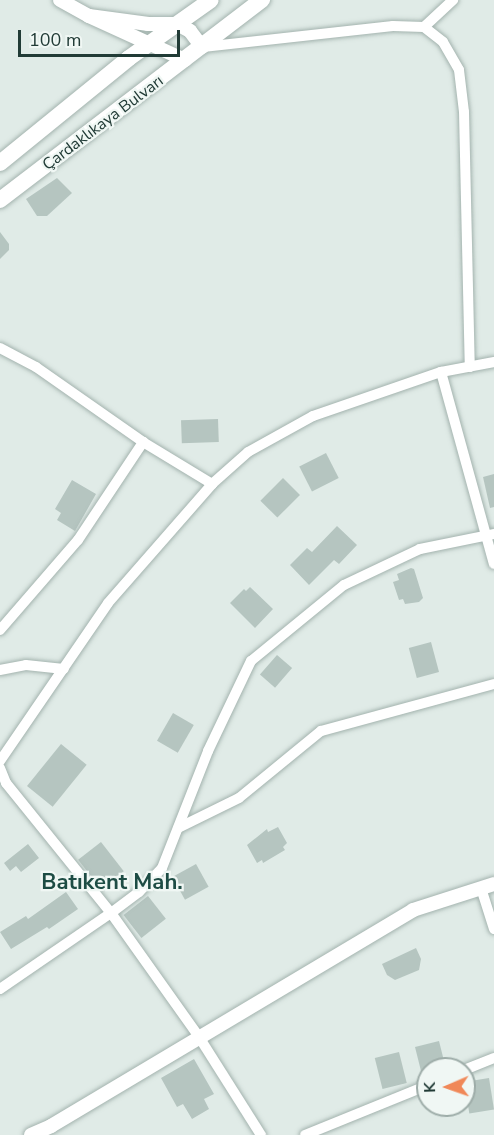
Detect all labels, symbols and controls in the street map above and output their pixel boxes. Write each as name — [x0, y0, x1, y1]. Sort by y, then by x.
scale bar — [21, 18, 183, 56]
text: 100 m — [29, 28, 81, 52]
street label: Çardaklıkaya Bulvarı — [39, 71, 167, 175]
district label: Batıkent Mah. — [41, 870, 183, 896]
north arrow — [416, 1057, 476, 1117]
text: K — [419, 1082, 441, 1093]

